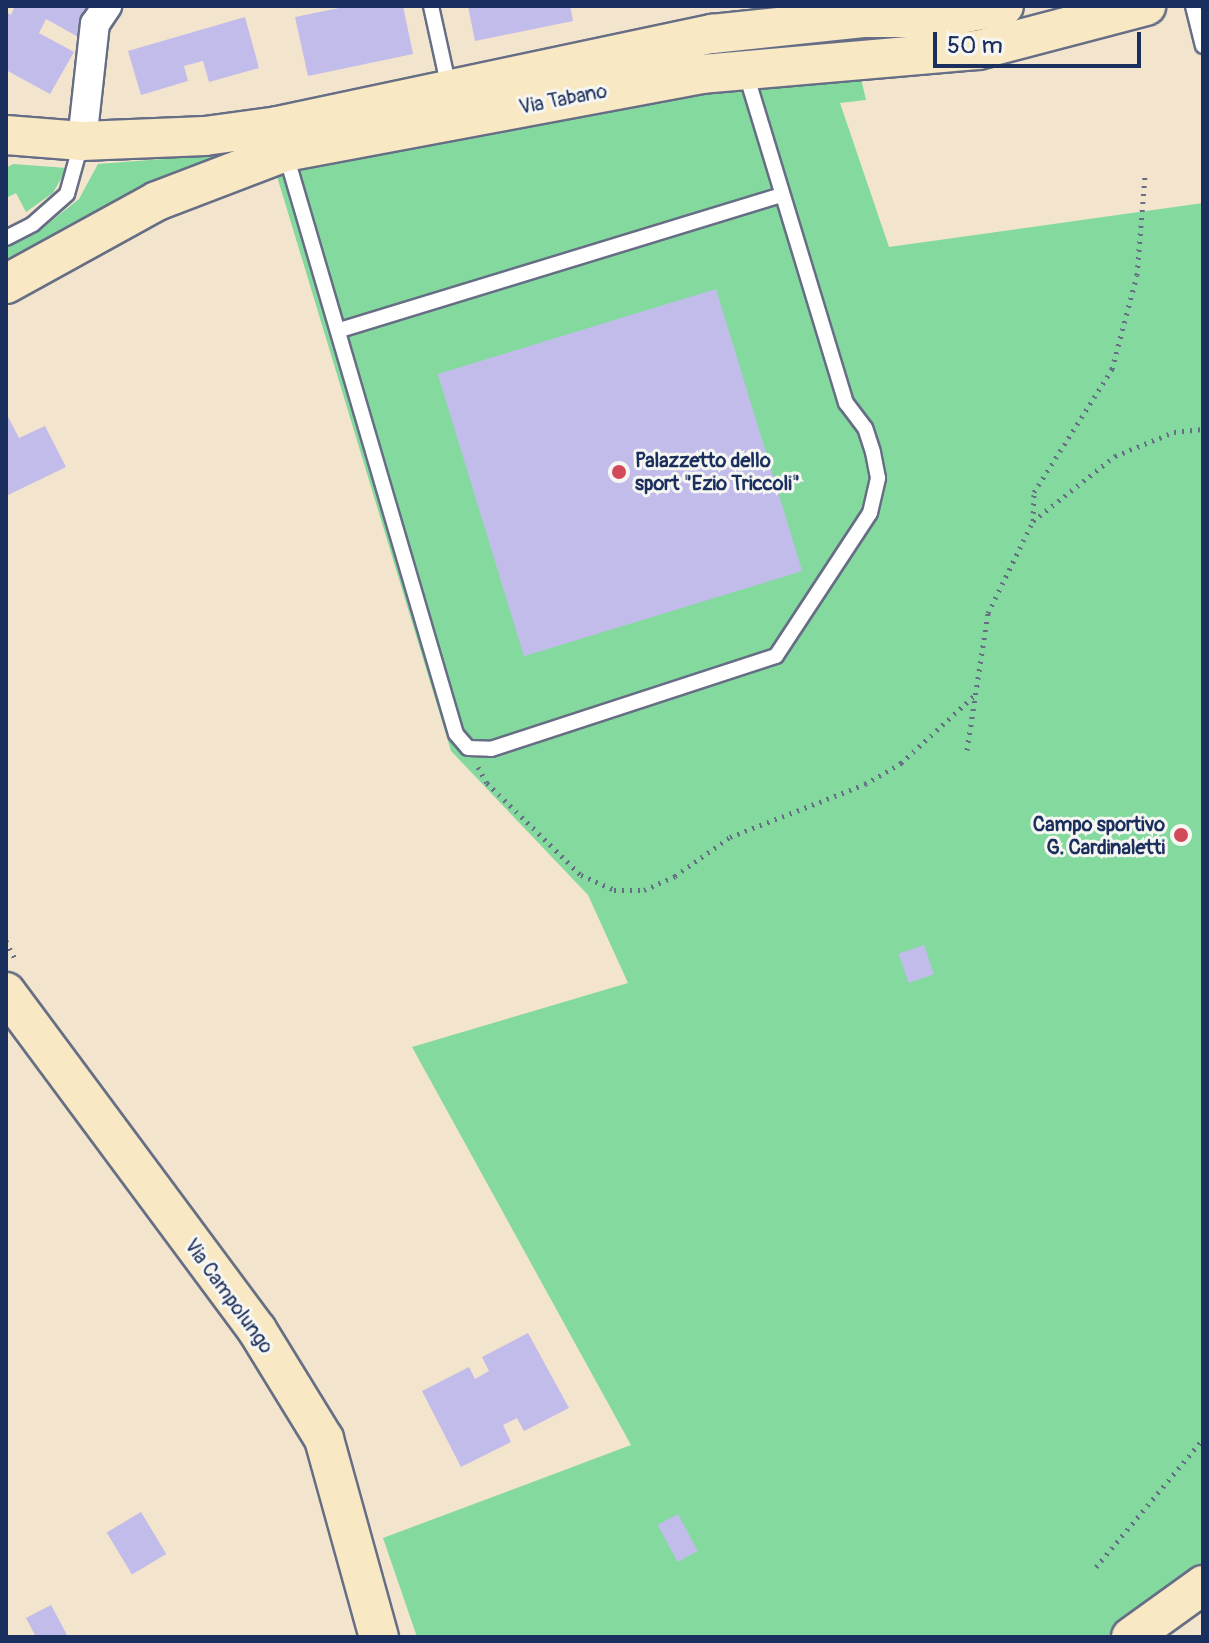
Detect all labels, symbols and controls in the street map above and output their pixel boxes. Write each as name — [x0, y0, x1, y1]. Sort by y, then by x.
scale bar — [937, 16, 1145, 66]
text: 50 m — [947, 31, 1003, 60]
street label: Via Tabano — [517, 79, 609, 119]
place label: Palazzetto dello sport "Ezio Triccoli" — [635, 448, 800, 495]
marker: Palazzetto dello sport "Ezio Triccoli" — [610, 463, 628, 481]
place label: Campo sportivo G. Cardinaletti — [1033, 812, 1165, 859]
marker: Campo sportivo G. Cardinaletti — [1172, 826, 1190, 844]
street label: Via Campolungo — [179, 1234, 279, 1358]

